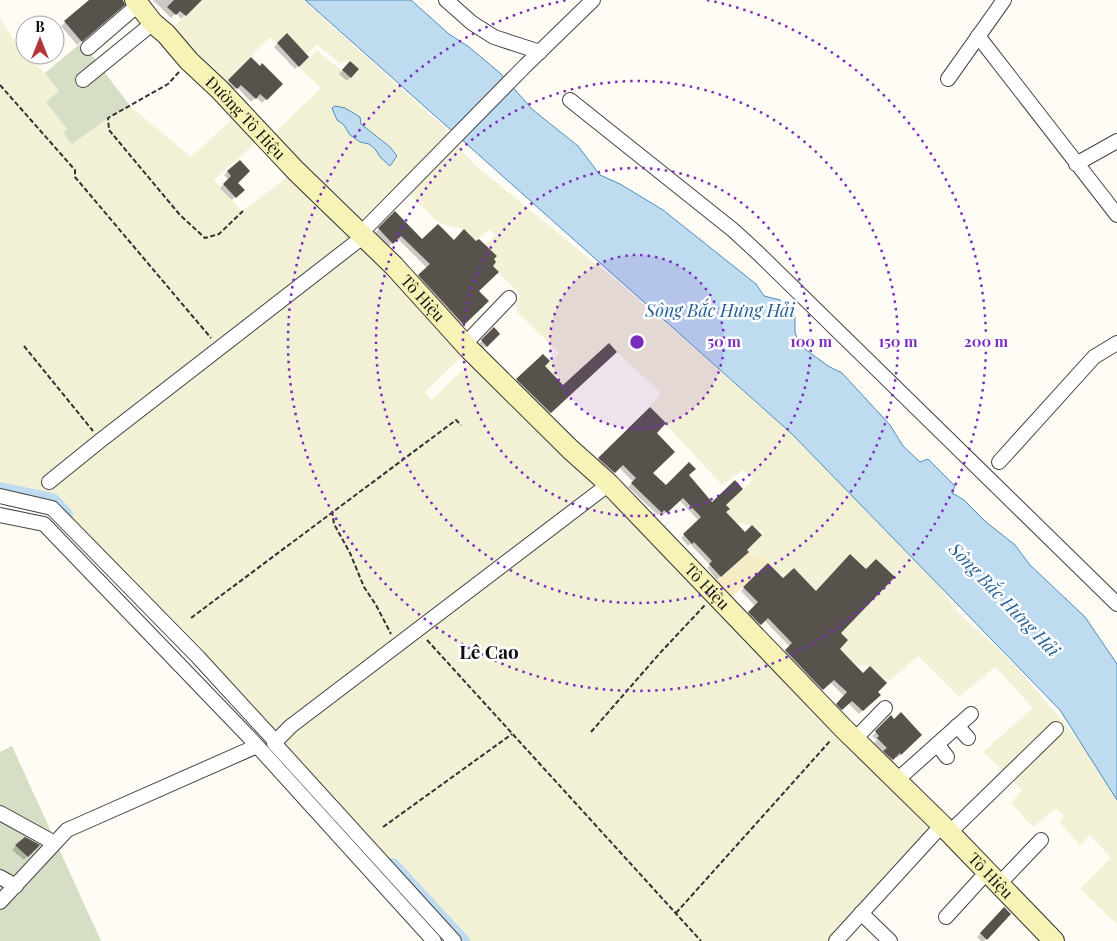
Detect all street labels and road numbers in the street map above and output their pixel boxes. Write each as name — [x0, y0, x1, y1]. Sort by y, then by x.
street label: Đường Tô Hiệu — [202, 71, 291, 164]
street label: Tô Hiệu — [397, 270, 450, 326]
street label: Tô Hiệu — [681, 559, 735, 614]
street label: Tô Hiệu — [964, 848, 1018, 903]

